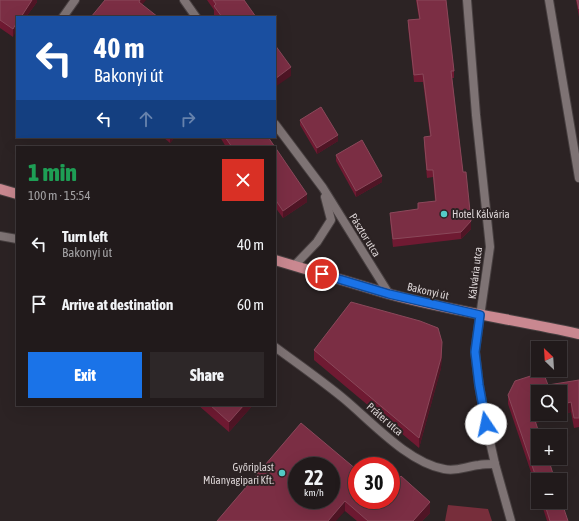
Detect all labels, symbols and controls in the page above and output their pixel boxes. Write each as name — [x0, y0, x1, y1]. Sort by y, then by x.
icon: left — [28, 32, 80, 84]
text: 40 m — [94, 32, 144, 64]
text: Bakonyi út — [94, 65, 164, 86]
icon: left — [93, 108, 115, 130]
icon: ahead — [135, 108, 157, 130]
icon: right — [177, 108, 199, 130]
text: 1 min — [28, 159, 77, 186]
button: close — [222, 159, 264, 201]
text: 100 m · 15:54 — [28, 188, 91, 203]
place label: Hotel Kálvária — [452, 208, 510, 220]
marker: Hotel Kálvária — [439, 209, 449, 219]
street label: Pásztor utca — [347, 211, 383, 259]
text: Turn left — [62, 228, 108, 245]
icon: left — [28, 233, 50, 255]
text: 40 m — [237, 236, 264, 253]
text: Bakonyi út — [62, 245, 112, 260]
street label: Kálvária utca — [466, 246, 484, 300]
pin — [305, 257, 339, 291]
icon: arrive — [311, 263, 333, 285]
street label: Bakonyi út — [406, 280, 450, 302]
icon: arrive — [28, 293, 50, 315]
text: Arrive at destination — [62, 296, 173, 313]
text: 60 m — [237, 296, 264, 313]
north arrow — [531, 341, 567, 377]
map controls — [531, 341, 567, 509]
button: Exit — [28, 352, 142, 398]
button: Share — [150, 352, 264, 398]
button: search — [531, 385, 567, 421]
street label: Práter utca — [365, 400, 405, 438]
position arrow — [465, 403, 507, 445]
button: + — [531, 429, 567, 465]
speed limit sign: 30 — [348, 457, 400, 509]
place label: Győriplast Műanyagipari Kft. — [203, 461, 274, 486]
text: 22 — [305, 466, 323, 489]
marker: Győriplast Műanyagipari Kft. — [277, 468, 287, 478]
button: − — [531, 473, 567, 509]
text: km/h — [304, 487, 324, 498]

